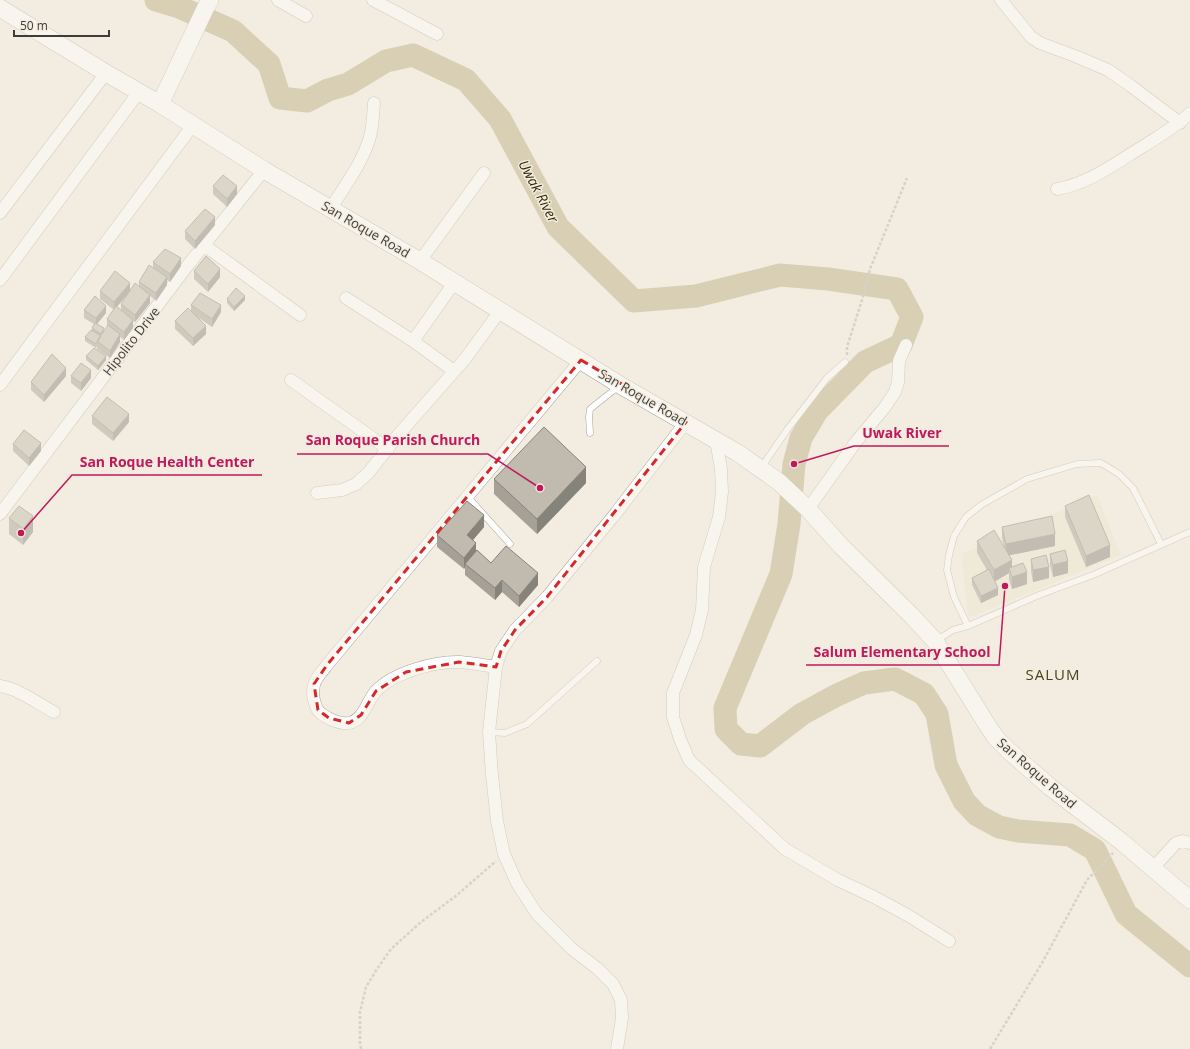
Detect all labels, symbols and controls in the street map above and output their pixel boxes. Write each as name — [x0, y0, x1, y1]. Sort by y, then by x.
scale bar — [14, 12, 109, 38]
text: 50 m — [20, 17, 48, 34]
water label: Uwak River — [515, 156, 564, 226]
street label: San Roque Road — [319, 196, 413, 262]
street label: Hipolito Drive — [98, 303, 164, 379]
street label: San Roque Road — [596, 364, 690, 430]
callout: Uwak River — [854, 420, 949, 446]
text: Uwak River — [862, 423, 942, 442]
callout: San Roque Parish Church — [297, 428, 488, 454]
text: San Roque Parish Church — [306, 430, 480, 449]
callout: San Roque Health Center — [72, 449, 262, 475]
text: San Roque Health Center — [80, 452, 255, 471]
callout: Salum Elementary School — [806, 639, 999, 665]
text: Salum Elementary School — [814, 642, 990, 661]
district label: SALUM — [1026, 664, 1080, 684]
street label: San Roque Road — [994, 734, 1080, 812]

